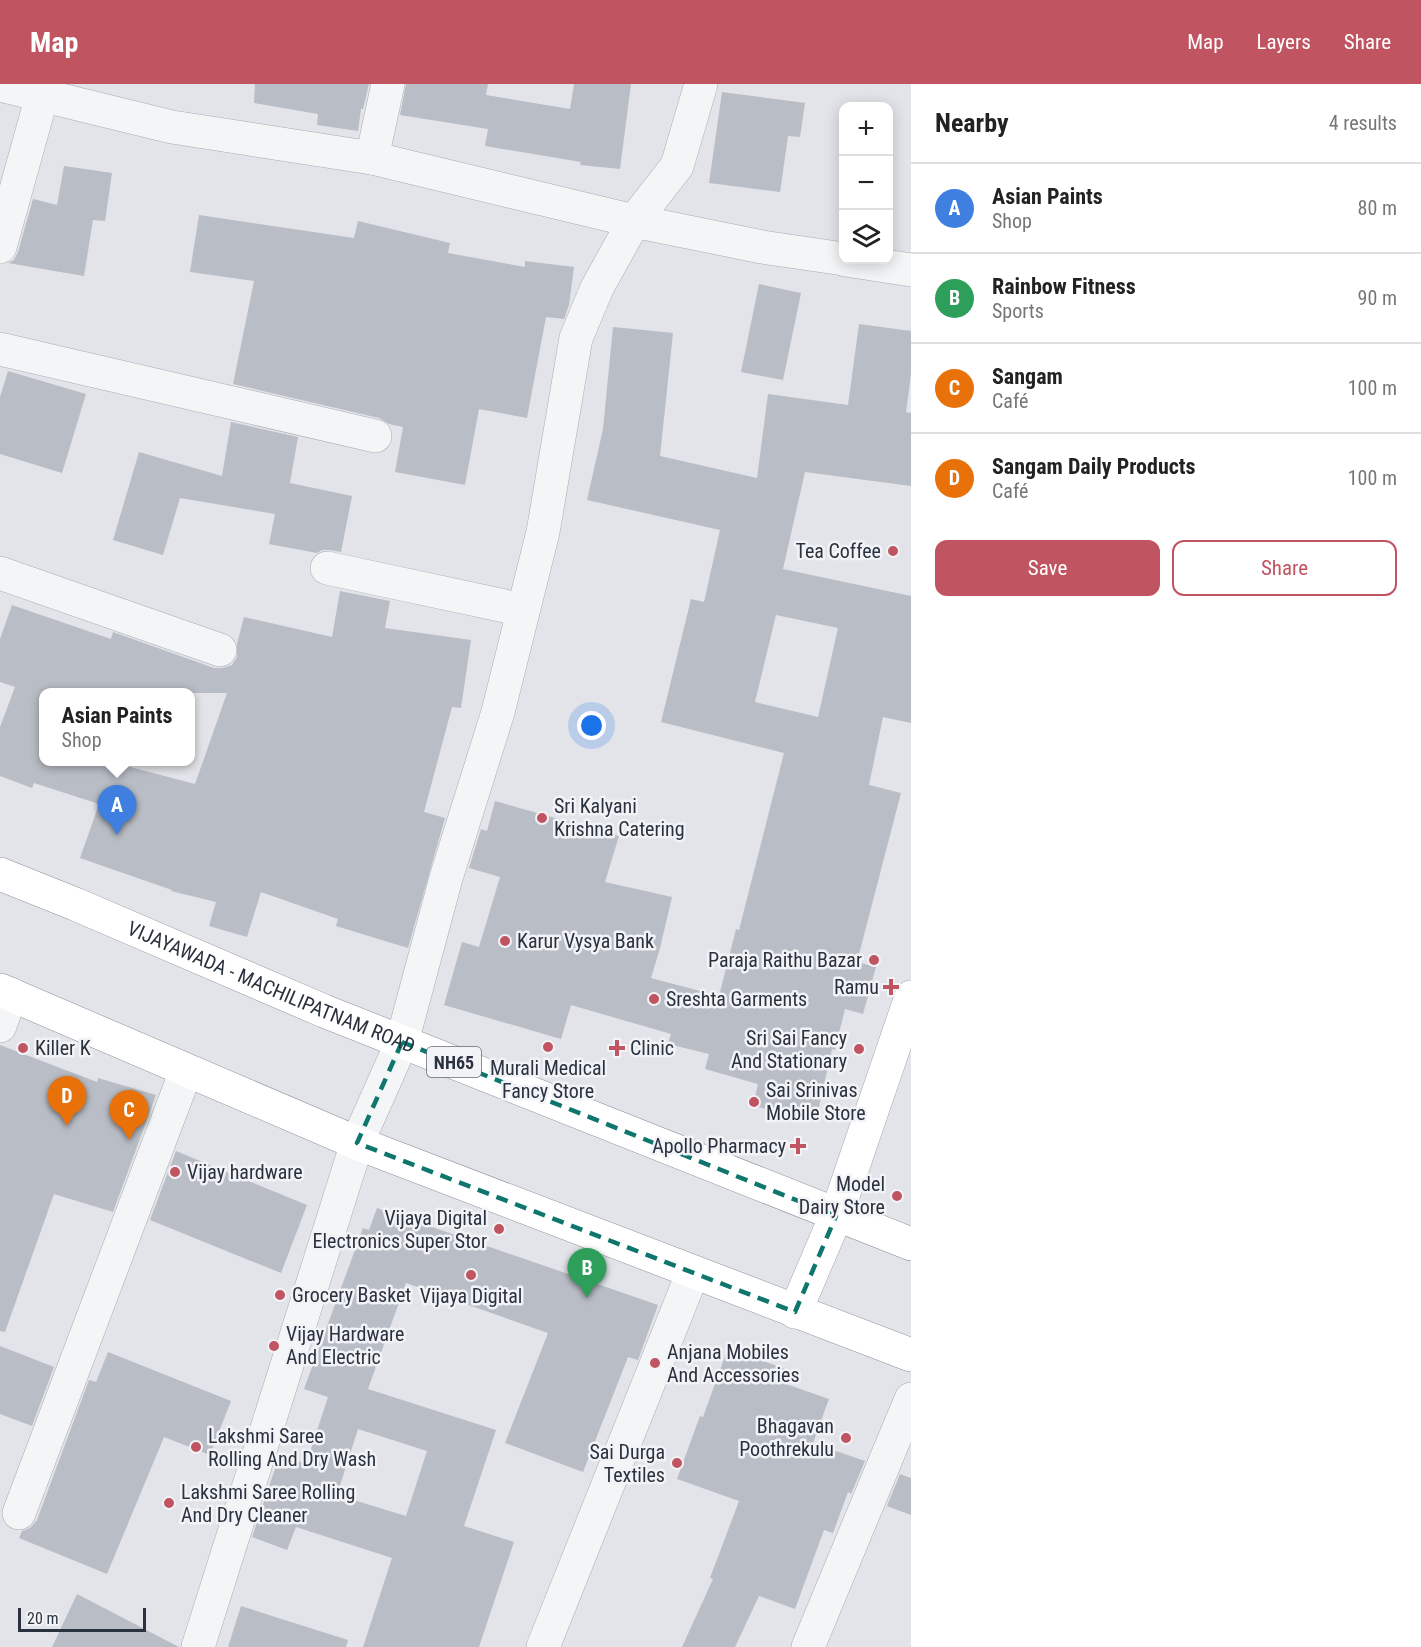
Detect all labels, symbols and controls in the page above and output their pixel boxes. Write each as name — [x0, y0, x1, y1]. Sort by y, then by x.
text: Map — [30, 26, 78, 59]
text: Map — [1187, 30, 1224, 54]
text: Layers — [1257, 30, 1311, 54]
text: Share — [1344, 30, 1391, 54]
map controls — [839, 102, 893, 264]
button: + — [839, 102, 893, 156]
text: Nearby — [935, 108, 1009, 138]
text: 4 results — [1329, 111, 1397, 135]
button: − — [839, 156, 893, 210]
text: Asian Paints — [992, 184, 1103, 209]
text: A — [949, 196, 960, 220]
text: 80 m — [1358, 196, 1397, 220]
text: Shop — [992, 209, 1032, 233]
button: layers — [839, 210, 893, 264]
text: Rainbow Fitness — [992, 274, 1136, 299]
text: B — [949, 286, 960, 310]
text: 90 m — [1358, 286, 1397, 310]
text: Sports — [992, 299, 1044, 323]
text: Sangam — [992, 364, 1063, 389]
text: C — [949, 376, 960, 400]
text: 100 m — [1348, 376, 1397, 400]
text: Café — [992, 389, 1028, 413]
text: Sangam Daily Products — [992, 454, 1196, 479]
text: D — [949, 466, 960, 490]
text: 100 m — [1348, 466, 1397, 490]
text: Café — [992, 479, 1028, 503]
place label: Tea Coffee — [795, 539, 881, 563]
button: Save — [935, 540, 1160, 596]
button: Share — [1172, 540, 1397, 596]
marker: Tea Coffee — [886, 544, 900, 558]
popup — [39, 688, 195, 766]
text: Asian Paints — [62, 703, 172, 728]
your location — [577, 711, 606, 740]
text: Shop — [62, 728, 102, 752]
pin: A — [98, 786, 136, 835]
place label: Sri Kalyani Krishna Catering — [554, 794, 685, 841]
marker: Sri Kalyani Krishna Catering — [535, 811, 549, 825]
street label: VIJAYAWADA - MACHILIPATNAM ROAD — [124, 916, 419, 1058]
place label: Karur Vysya Bank — [517, 929, 654, 953]
marker: Karur Vysya Bank — [498, 934, 512, 948]
place label: Paraja Raithu Bazar — [708, 948, 862, 972]
marker: Paraja Raithu Bazar — [867, 953, 881, 967]
place label: Ramu — [834, 975, 879, 999]
marker: Ramu — [884, 980, 898, 994]
place label: Sreshta Garments — [666, 987, 807, 1011]
marker: Sreshta Garments — [647, 992, 661, 1006]
place label: Sri Sai Fancy And Stationary — [731, 1026, 847, 1073]
place label: Killer K — [35, 1036, 91, 1060]
place label: Clinic — [630, 1036, 674, 1060]
marker: Clinic — [608, 1039, 626, 1057]
marker: Murali Medical Fancy Store — [541, 1040, 555, 1054]
marker: Killer K — [16, 1041, 30, 1055]
marker: Sri Sai Fancy And Stationary — [852, 1042, 866, 1056]
road number: NH65 — [427, 1047, 481, 1077]
place label: Murali Medical Fancy Store — [490, 1056, 606, 1103]
pin: D — [48, 1076, 86, 1126]
place label: Sai Srinivas Mobile Store — [766, 1078, 866, 1125]
pin: C — [110, 1090, 148, 1140]
marker: Sai Srinivas Mobile Store — [747, 1095, 761, 1109]
place label: Apollo Pharmacy — [652, 1134, 786, 1158]
marker: Apollo Pharmacy — [791, 1139, 805, 1153]
place label: Vijay hardware — [187, 1160, 303, 1184]
marker: Vijay hardware — [168, 1165, 182, 1179]
place label: Model Dairy Store — [799, 1172, 885, 1219]
marker: Model Dairy Store — [890, 1189, 904, 1203]
place label: Vijaya Digital Electronics Super Stor — [313, 1206, 487, 1253]
marker: Vijaya Digital Electronics Super Stor — [492, 1222, 506, 1236]
pin: B — [568, 1248, 606, 1298]
marker: Vijaya Digital — [464, 1268, 478, 1282]
place label: Grocery Basket — [292, 1283, 411, 1307]
place label: Vijaya Digital — [420, 1284, 522, 1308]
marker: Grocery Basket — [273, 1288, 287, 1302]
place label: Vijay Hardware And Electric — [286, 1322, 404, 1369]
marker: Vijay Hardware And Electric — [267, 1339, 281, 1353]
place label: Anjana Mobiles And Accessories — [667, 1340, 800, 1387]
marker: Anjana Mobiles And Accessories — [648, 1356, 662, 1370]
place label: Bhagavan Poothrekulu — [739, 1414, 834, 1461]
place label: Lakshmi Saree Rolling And Dry Wash — [208, 1424, 376, 1471]
marker: Bhagavan Poothrekulu — [839, 1431, 853, 1445]
marker: Lakshmi Saree Rolling And Dry Wash — [189, 1440, 203, 1454]
place label: Sai Durga Textiles — [589, 1440, 665, 1487]
marker: Sai Durga Textiles — [670, 1456, 684, 1470]
place label: Lakshmi Saree Rolling And Dry Cleaner — [181, 1480, 355, 1527]
marker: Lakshmi Saree Rolling And Dry Cleaner — [162, 1496, 176, 1510]
scale bar — [18, 1605, 146, 1632]
text: 20 m — [27, 1609, 59, 1628]

